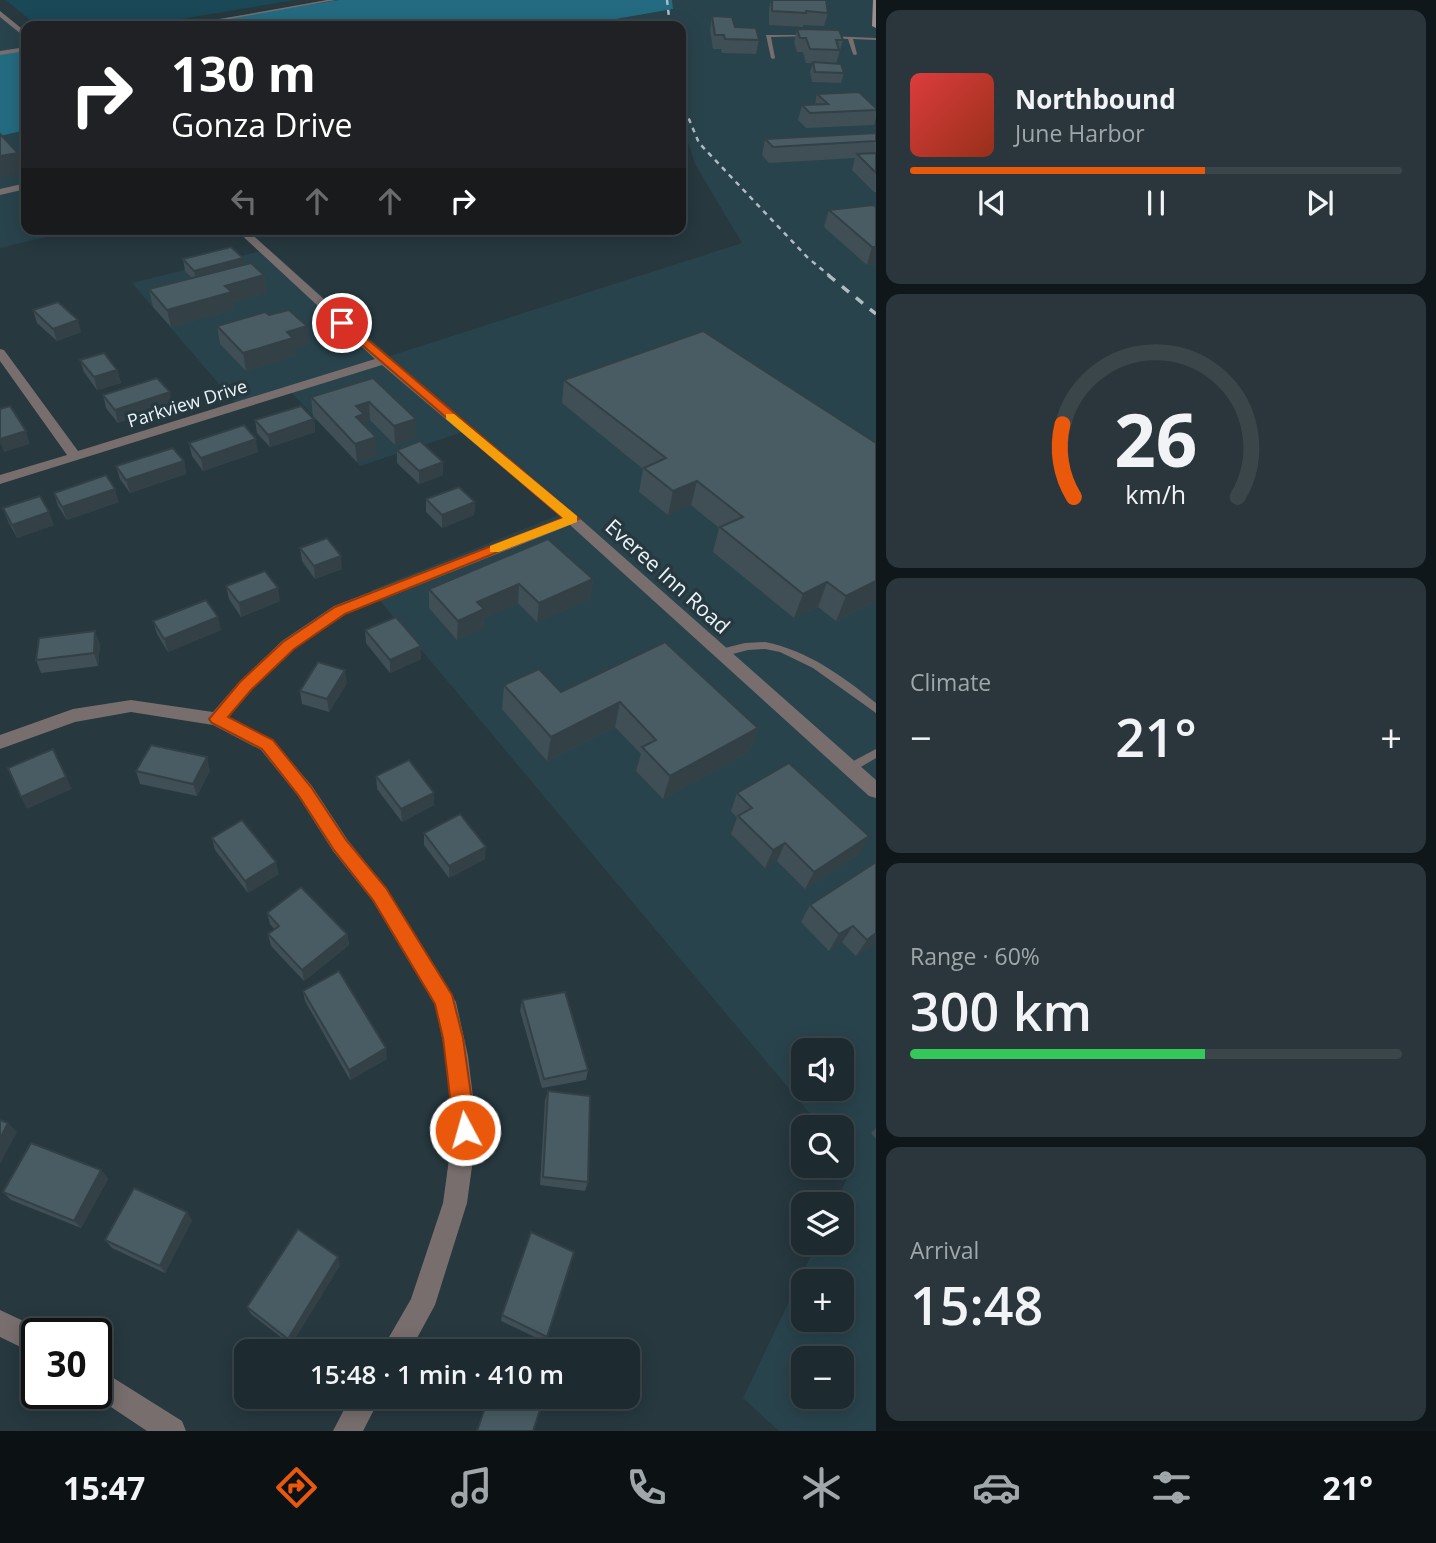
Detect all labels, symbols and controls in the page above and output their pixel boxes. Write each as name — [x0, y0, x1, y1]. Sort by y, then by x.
text: 130 m — [171, 40, 316, 106]
icon: right — [56, 49, 147, 140]
text: Northbound — [1015, 81, 1176, 117]
text: Gonza Drive — [171, 103, 353, 146]
text: June Harbor — [1015, 117, 1145, 149]
icon: left — [225, 182, 263, 220]
icon: ahead — [298, 182, 336, 220]
icon: ahead — [371, 182, 409, 220]
icon: right — [444, 182, 482, 220]
icon: previous — [973, 184, 1011, 222]
icon: pause — [1137, 184, 1175, 222]
icon: next — [1301, 184, 1339, 222]
pin — [312, 293, 372, 353]
icon: arrive — [323, 304, 361, 342]
street label: Parkview Drive — [124, 373, 250, 433]
text: 26 — [1114, 390, 1198, 489]
text: km/h — [1126, 477, 1186, 511]
street label: Everee Inn Road — [600, 512, 736, 640]
text: Climate — [910, 666, 991, 698]
text: 21° — [1115, 701, 1197, 772]
text: − — [910, 711, 932, 763]
text: + — [1380, 711, 1402, 763]
text: Range · 60% — [910, 940, 1040, 972]
text: 300 km — [910, 975, 1092, 1046]
map controls — [791, 1038, 854, 1409]
button: sound — [791, 1038, 854, 1101]
position arrow — [428, 1093, 502, 1167]
button: search — [791, 1115, 854, 1178]
button: layers — [791, 1192, 854, 1255]
text: Arrival — [910, 1234, 979, 1266]
button: + — [791, 1269, 854, 1332]
text: 15:48 — [910, 1269, 1043, 1340]
speed limit sign: 30 — [21, 1318, 112, 1409]
button: − — [791, 1346, 854, 1409]
text: 15:48 · 1 min · 410 m — [310, 1356, 564, 1392]
icon: directions — [272, 1463, 321, 1512]
icon: music — [447, 1463, 496, 1512]
icon: phone — [622, 1463, 671, 1512]
icon: climate — [797, 1463, 846, 1512]
icon: car — [972, 1463, 1021, 1512]
icon: filters — [1147, 1463, 1196, 1512]
text: 15:47 — [63, 1466, 145, 1509]
text: 21° — [1323, 1466, 1373, 1509]

